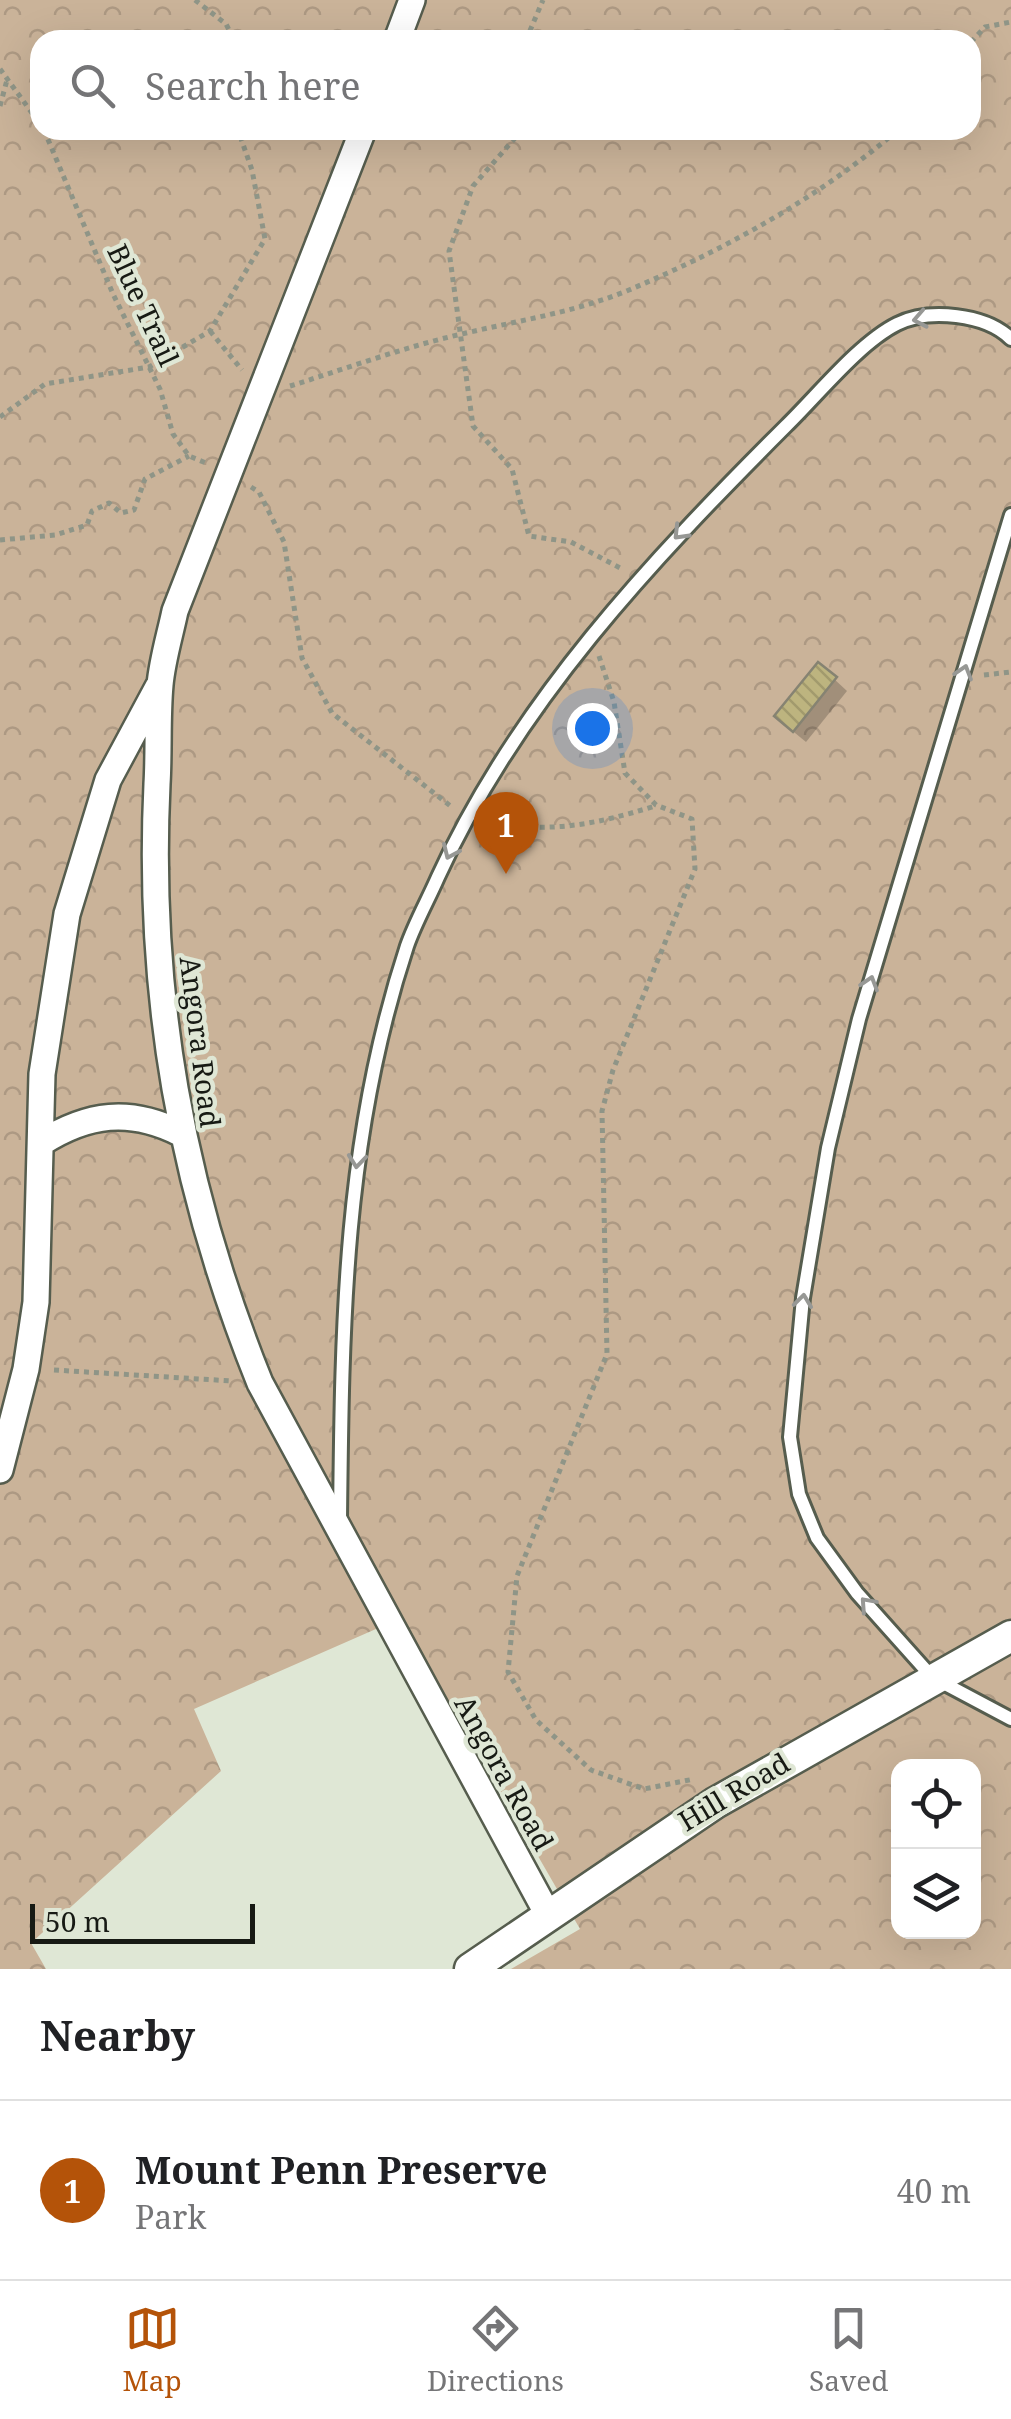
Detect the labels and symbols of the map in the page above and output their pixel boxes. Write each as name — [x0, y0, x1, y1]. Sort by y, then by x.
street label: Blue Trail — [99, 238, 189, 372]
one-way arrow — [912, 308, 929, 329]
one-way arrow — [674, 521, 692, 539]
one-way arrow — [952, 664, 973, 681]
your location — [567, 703, 618, 754]
pin: 1 — [474, 792, 538, 874]
one-way arrow — [442, 842, 462, 860]
street label: Angora Road — [172, 954, 230, 1130]
one-way arrow — [858, 976, 879, 993]
one-way arrow — [347, 1154, 368, 1170]
one-way arrow — [792, 1293, 813, 1309]
one-way arrow — [861, 1597, 879, 1616]
street label: Angora Road — [447, 1688, 563, 1857]
street label: Hill Road — [671, 1743, 796, 1839]
scale bar — [30, 1899, 255, 1944]

